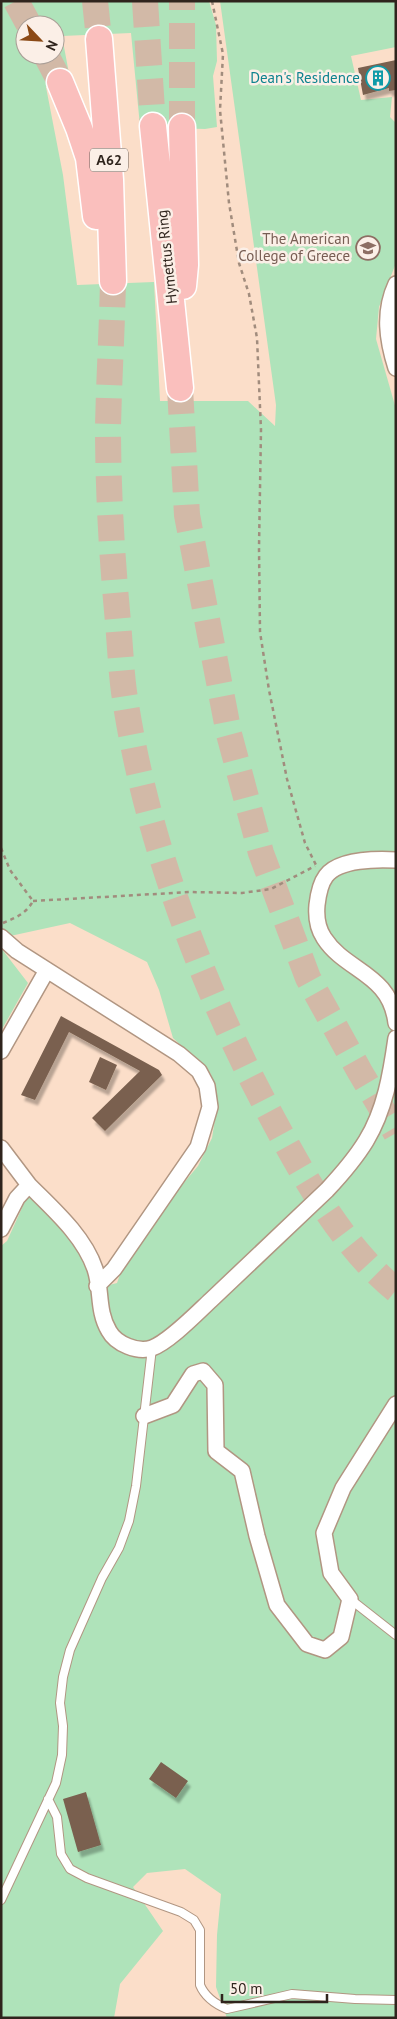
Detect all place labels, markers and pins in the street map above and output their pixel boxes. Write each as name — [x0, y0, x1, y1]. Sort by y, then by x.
building icon: Dean's Residence — [365, 65, 391, 91]
place label: Dean's Residence — [250, 68, 360, 87]
place label: The American College of Greece — [238, 229, 350, 265]
school or university icon: The American College of Greece — [355, 235, 381, 261]

